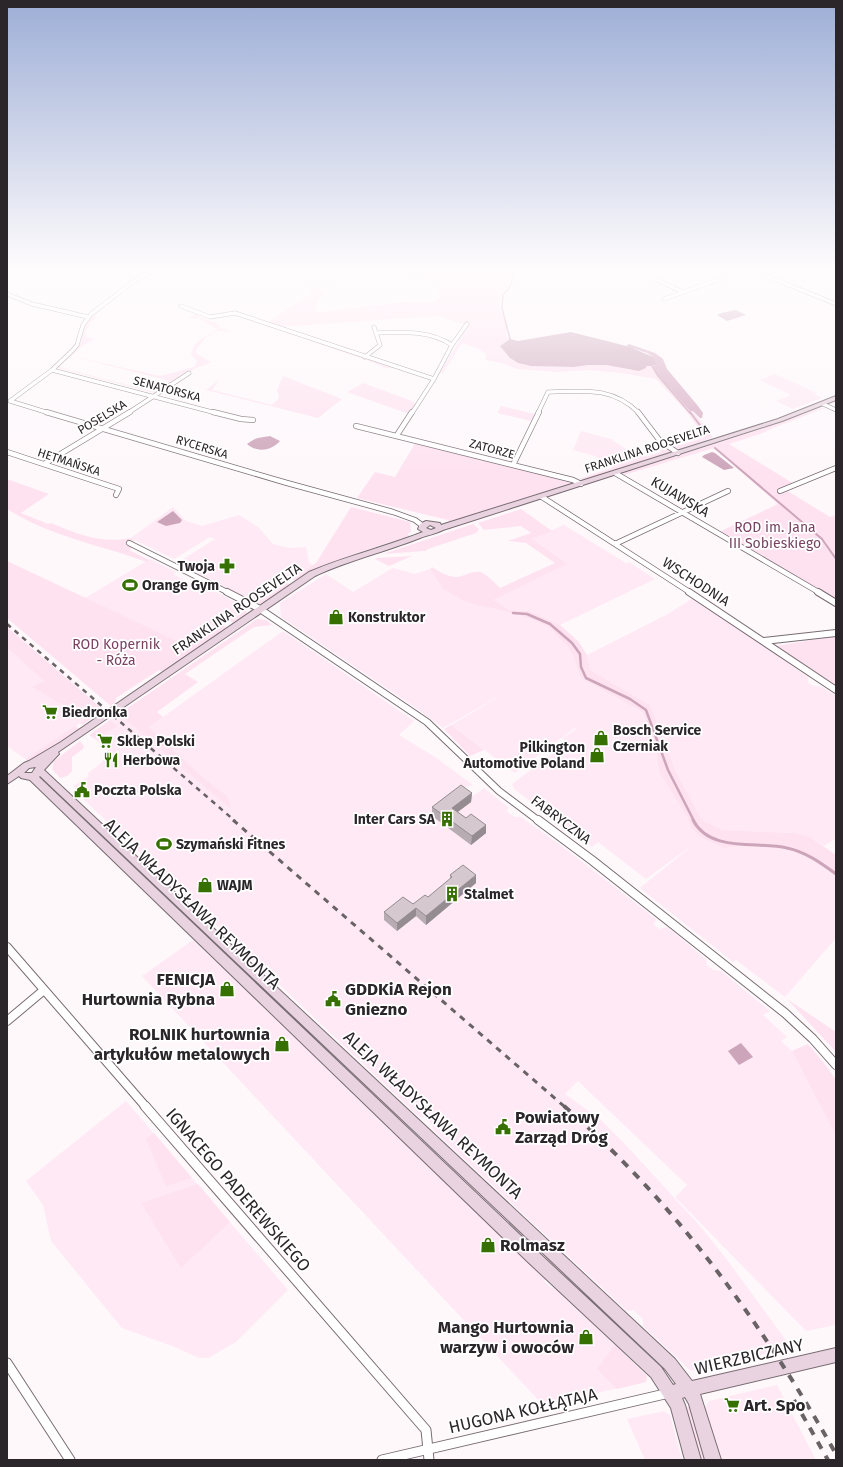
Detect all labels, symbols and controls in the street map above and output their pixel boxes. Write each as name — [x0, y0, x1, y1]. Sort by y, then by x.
street label: SENATORSKA — [132, 373, 202, 405]
street label: POSELSKA — [75, 397, 129, 437]
street label: FRANKLINA ROOSEVELTA — [583, 422, 711, 476]
street label: RYCERSKA — [174, 432, 230, 462]
street label: ZATORZE — [468, 436, 516, 462]
street label: HETMAŃSKA — [36, 444, 103, 479]
street label: KUJAWSKA — [648, 473, 712, 521]
park label: ROD im. Jana III Sobieskiego — [729, 519, 821, 552]
street label: WSCHODNIA — [659, 554, 733, 610]
pharmacy icon: Twoja — [218, 557, 236, 575]
place label: Twoja — [178, 558, 215, 575]
street label: FRANKLINA ROOSEVELTA — [169, 559, 305, 659]
sports icon: Orange Gym — [121, 576, 139, 594]
place label: Orange Gym — [142, 577, 219, 594]
shop icon: Konstruktor — [327, 608, 345, 626]
place label: Konstruktor — [348, 609, 426, 626]
park label: ROD Kopernik - Róża — [72, 636, 161, 669]
supermarket icon: Biedronka — [41, 703, 59, 721]
place label: Biedronka — [62, 704, 128, 721]
place label: Bosch Service Czerniak — [613, 722, 702, 755]
shop icon: Bosch Service Czerniak — [592, 729, 610, 747]
supermarket icon: Sklep Polski — [96, 732, 114, 750]
place label: Sklep Polski — [117, 733, 195, 750]
place label: Pilkington Automotive Poland — [463, 739, 585, 772]
shop icon: Pilkington Automotive Poland — [588, 746, 606, 764]
restaurant icon: Herbowa — [102, 751, 120, 769]
place label: Herbowa — [123, 752, 180, 769]
public building icon: Poczta Polska — [73, 781, 91, 799]
place label: Poczta Polska — [94, 782, 182, 799]
street label: FABRYCZNA — [528, 792, 594, 848]
building icon: Inter Cars SA — [438, 810, 456, 828]
place label: Inter Cars SA — [354, 811, 436, 828]
street label: ALEJA WŁADYSŁAWA REYMONTA — [99, 814, 285, 994]
sports icon: Szymański Fitnes — [155, 835, 173, 853]
place label: Szymański Fitnes — [176, 836, 285, 853]
shop icon: WAJM — [196, 876, 214, 894]
place label: WAJM — [217, 877, 253, 894]
building icon: Stalmet — [443, 885, 461, 903]
place label: Stalmet — [464, 886, 514, 903]
place label: FENICJA Hurtownia Rybna — [82, 969, 216, 1010]
place label: GDDKiA Rejon Gniezno — [345, 979, 452, 1020]
shop icon: FENICJA Hurtownia Rybna — [218, 980, 236, 998]
public building icon: GDDKiA Rejon Gniezno — [324, 990, 342, 1008]
place label: ROLNIK hurtownia artykułów metalowych — [94, 1024, 270, 1065]
street label: ALEJA WŁADYSŁAWA REYMONTA — [339, 1026, 527, 1204]
shop icon: ROLNIK hurtownia artykułów metalowych — [273, 1035, 291, 1053]
street label: IGNACEGO PADEREWSKIEGO — [161, 1104, 315, 1276]
place label: Powiatowy Zarząd Dróg — [515, 1107, 608, 1148]
public building icon: Powiatowy Zarząd Dróg — [494, 1118, 512, 1136]
place label: Rolmasz — [500, 1235, 565, 1256]
shop icon: Rolmasz — [479, 1236, 497, 1254]
place label: Mango Hurtownia warzyw i owoców — [438, 1317, 574, 1358]
shop icon: Mango Hurtownia warzyw i owoców — [577, 1328, 595, 1346]
street label: WIERZBICZANY — [692, 1334, 806, 1380]
street label: HUGONA KOŁŁĄTAJA — [447, 1384, 600, 1438]
place label: Art. Spo — [743, 1395, 806, 1416]
supermarket icon: Art. Spo — [723, 1396, 741, 1414]

